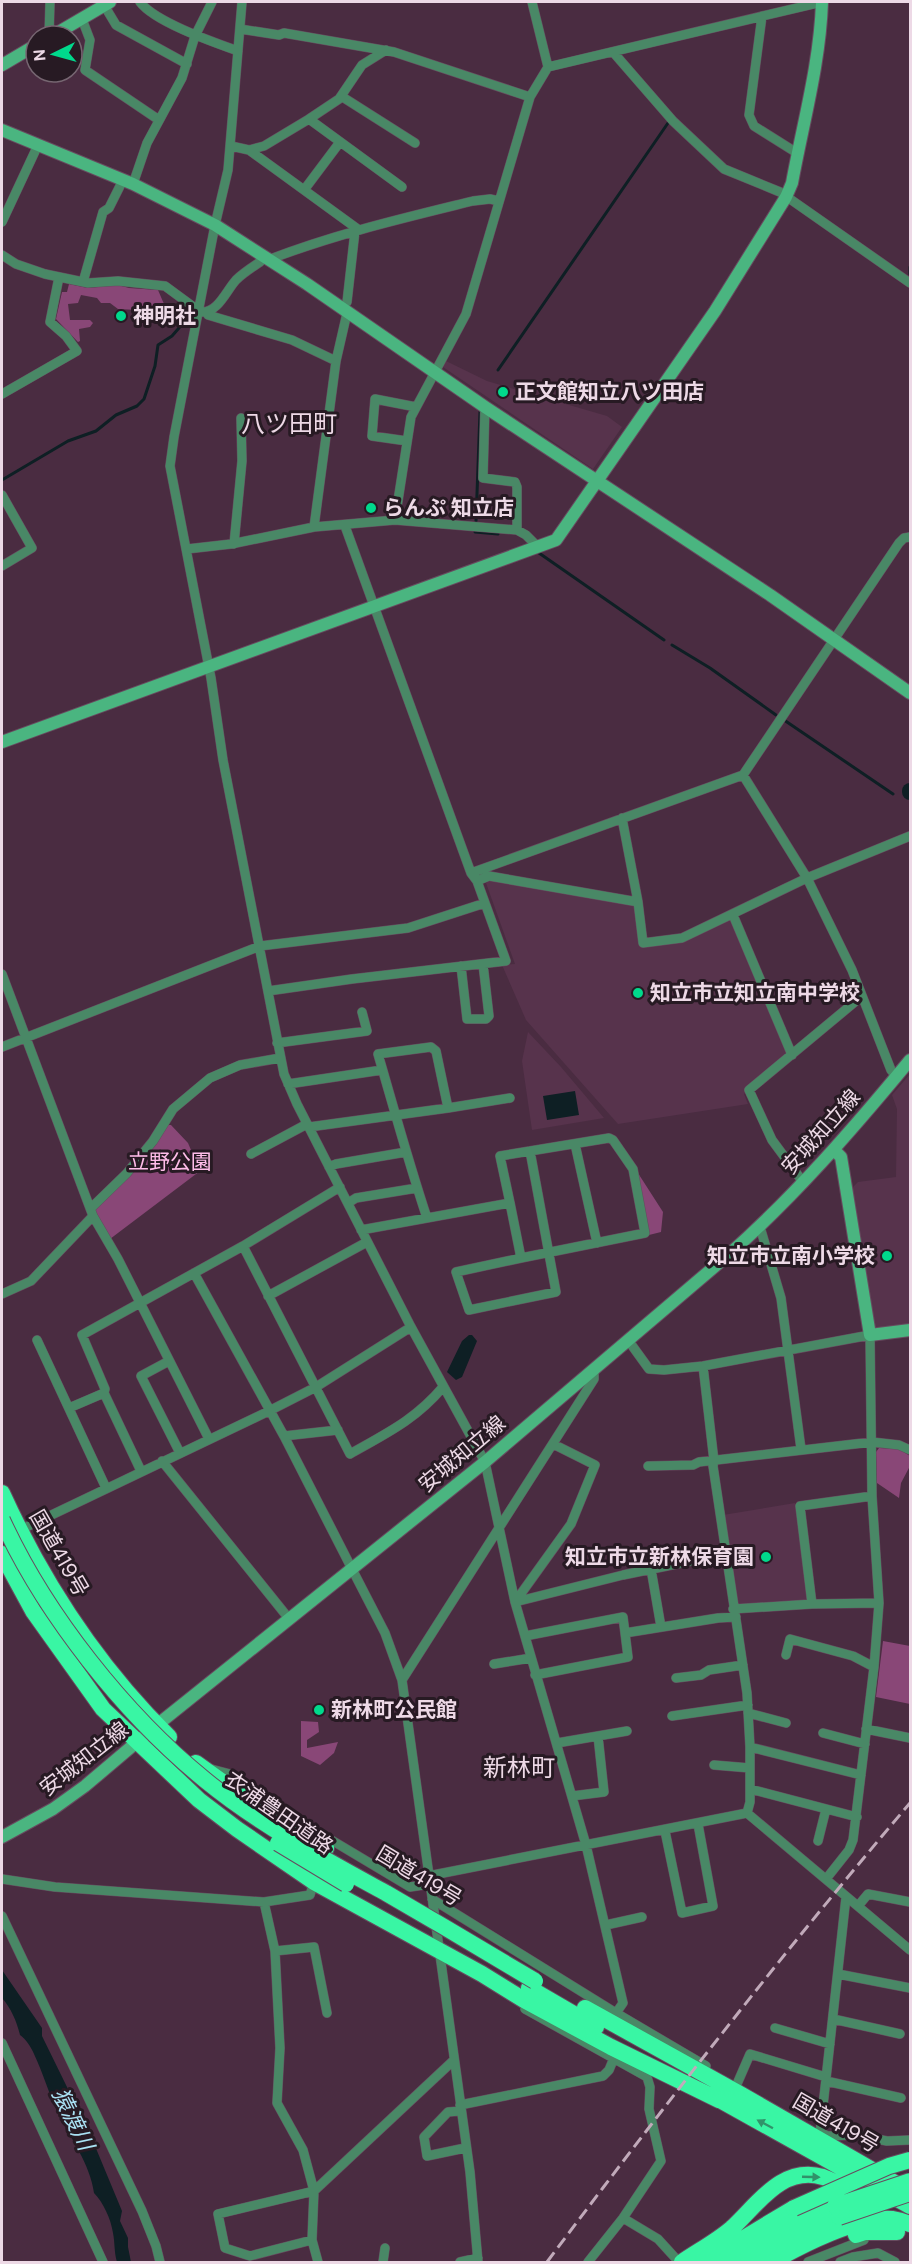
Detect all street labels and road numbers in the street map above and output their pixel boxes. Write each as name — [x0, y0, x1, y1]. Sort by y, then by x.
street label: 安城知立線 — [775, 1084, 867, 1180]
street label: 安城知立線 — [413, 1410, 511, 1498]
street label: 国道419号 — [23, 1505, 95, 1601]
street label: 安城知立線 — [34, 1716, 134, 1802]
street label: 衣浦豊田道路 — [219, 1765, 339, 1861]
street label: 国道419号 — [371, 1839, 467, 1913]
street label: 国道419号 — [788, 2087, 884, 2159]

